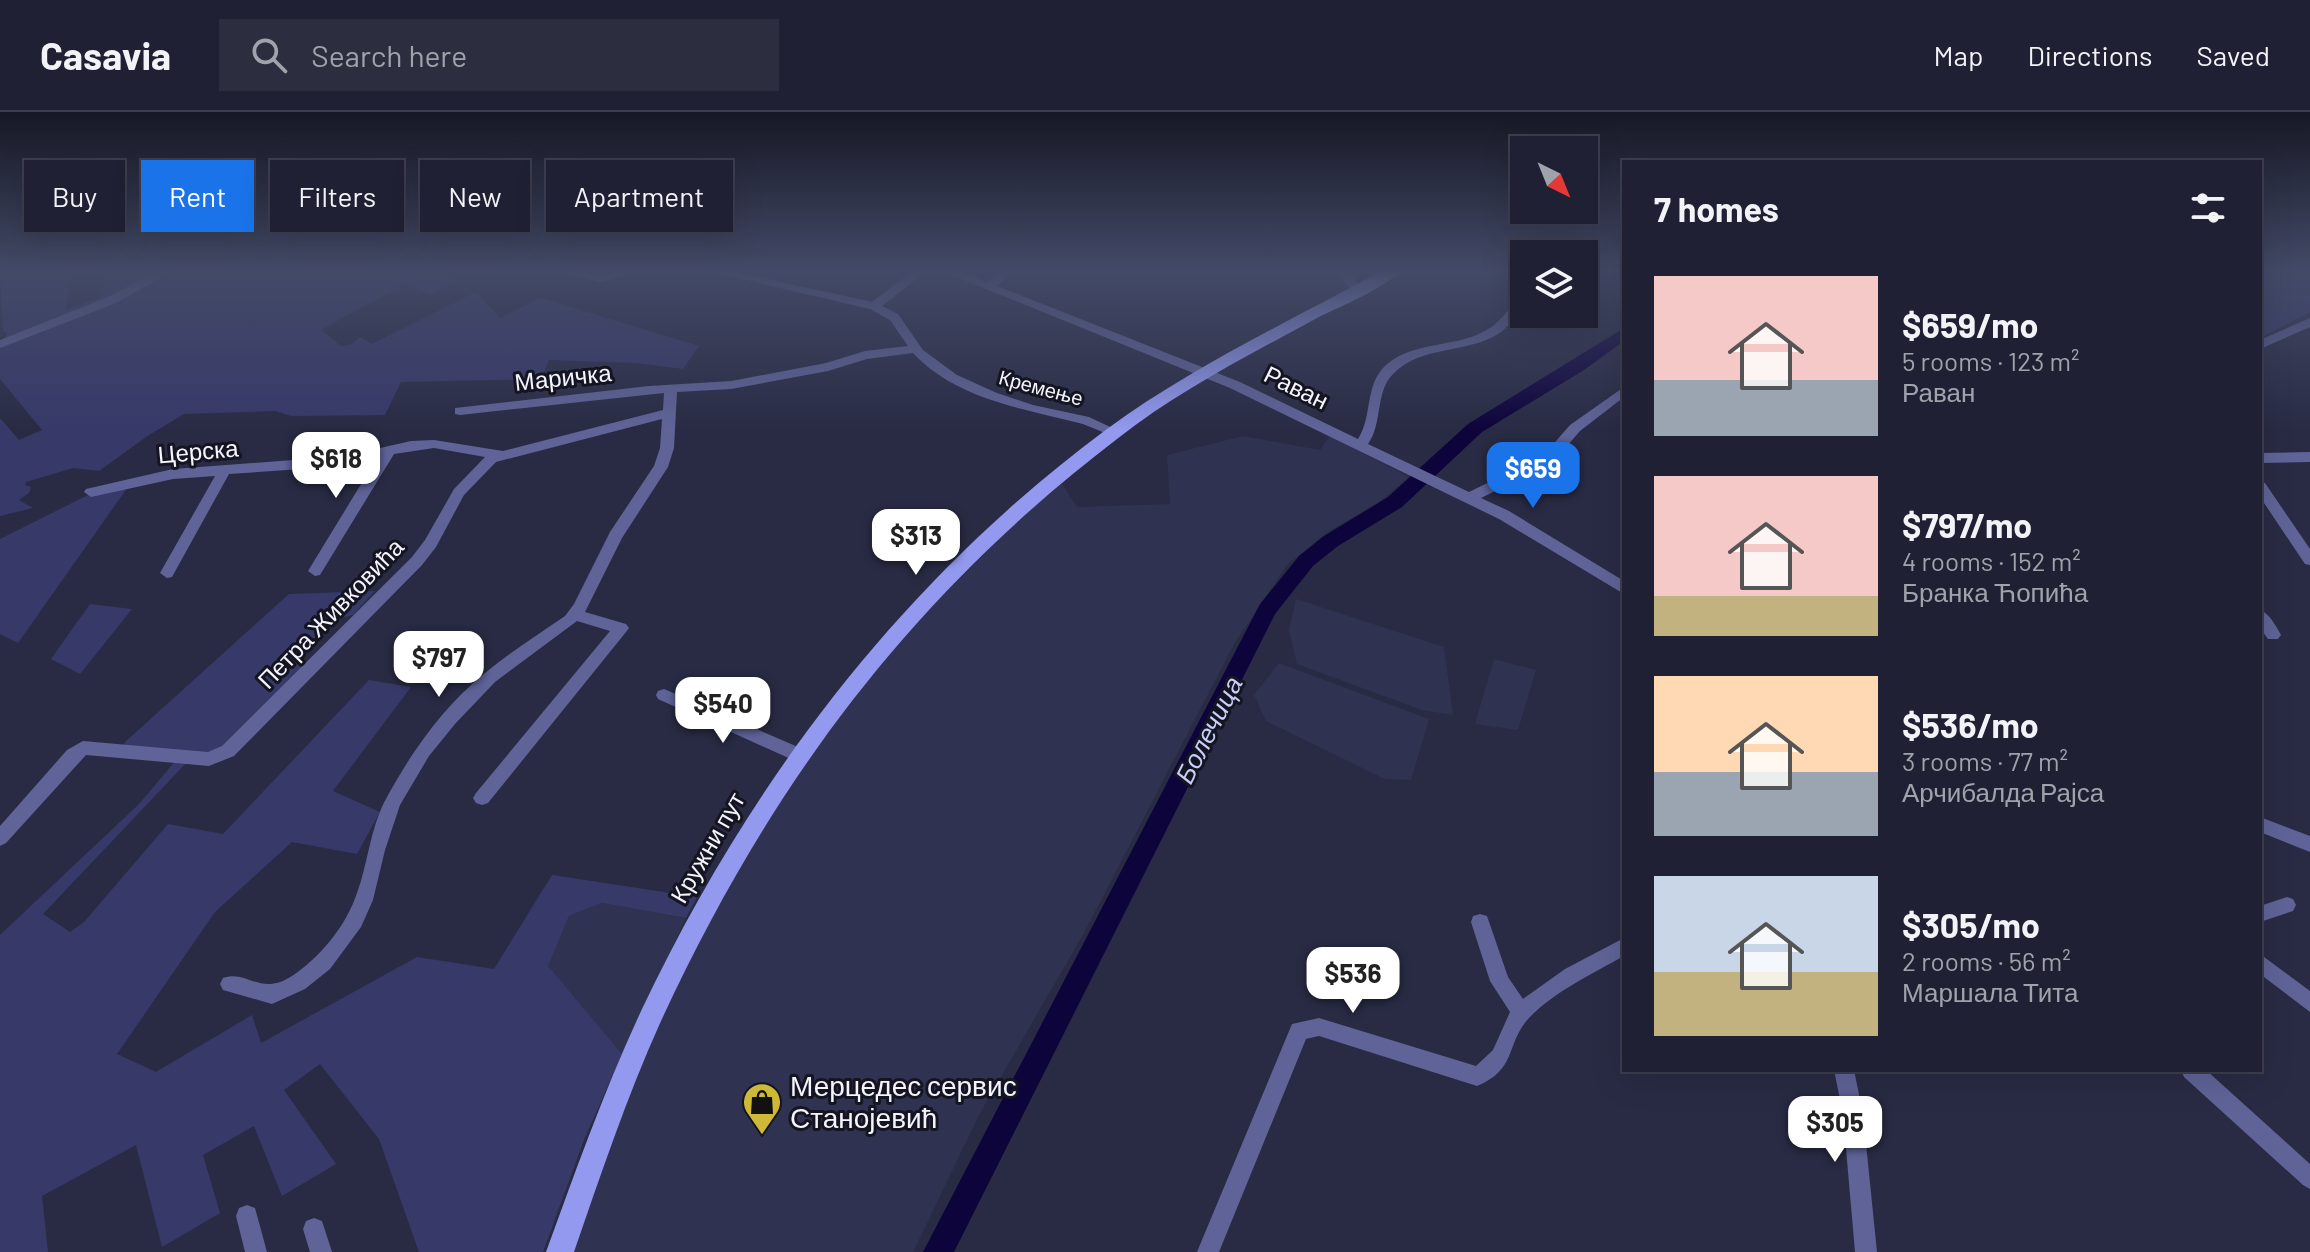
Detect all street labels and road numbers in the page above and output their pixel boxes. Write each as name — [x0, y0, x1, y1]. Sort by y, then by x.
street label: Маричка — [513, 357, 613, 396]
street label: Раван — [1260, 359, 1333, 415]
street label: Кремење — [997, 364, 1086, 410]
street label: Церска — [156, 432, 240, 468]
street label: Петра Живковића — [251, 531, 409, 694]
street label: Кружни пут — [663, 787, 750, 908]

